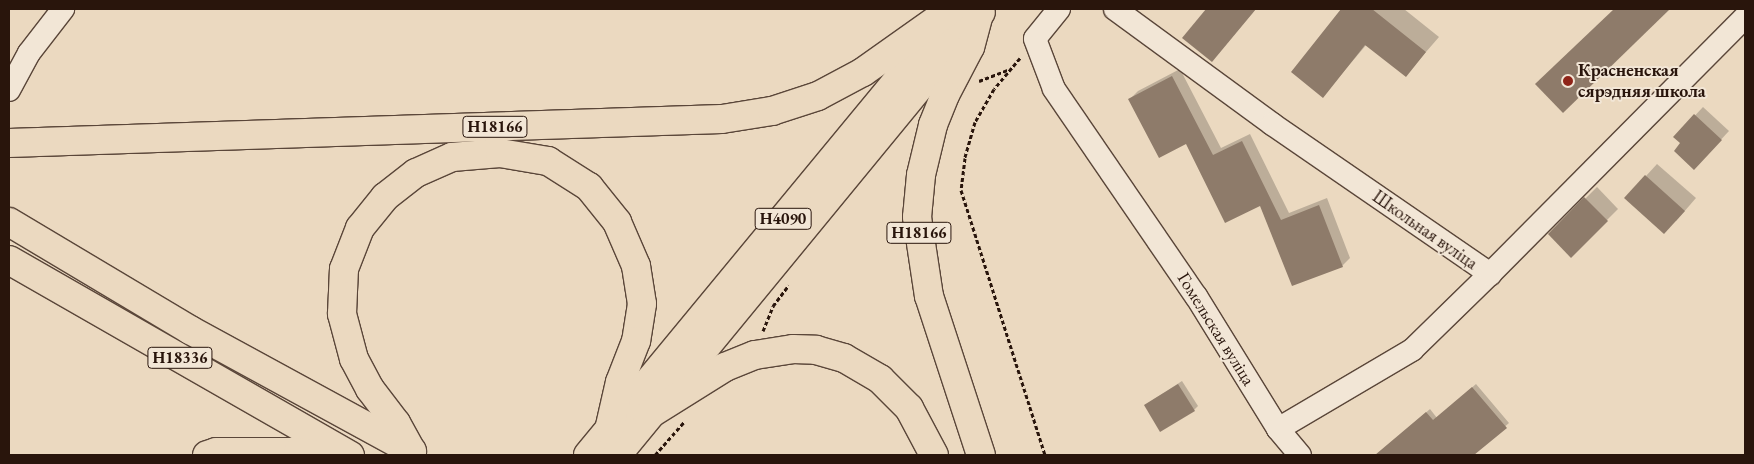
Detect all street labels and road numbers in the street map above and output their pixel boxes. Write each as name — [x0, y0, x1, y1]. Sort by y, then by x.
road number: Н18166 — [461, 114, 529, 140]
street label: Школьная вуліца — [1368, 186, 1482, 274]
road number: Н4090 — [754, 205, 812, 232]
road number: Н18166 — [885, 220, 953, 247]
street label: Гомельская вуліца — [1173, 269, 1259, 389]
road number: Н18336 — [146, 344, 214, 372]

